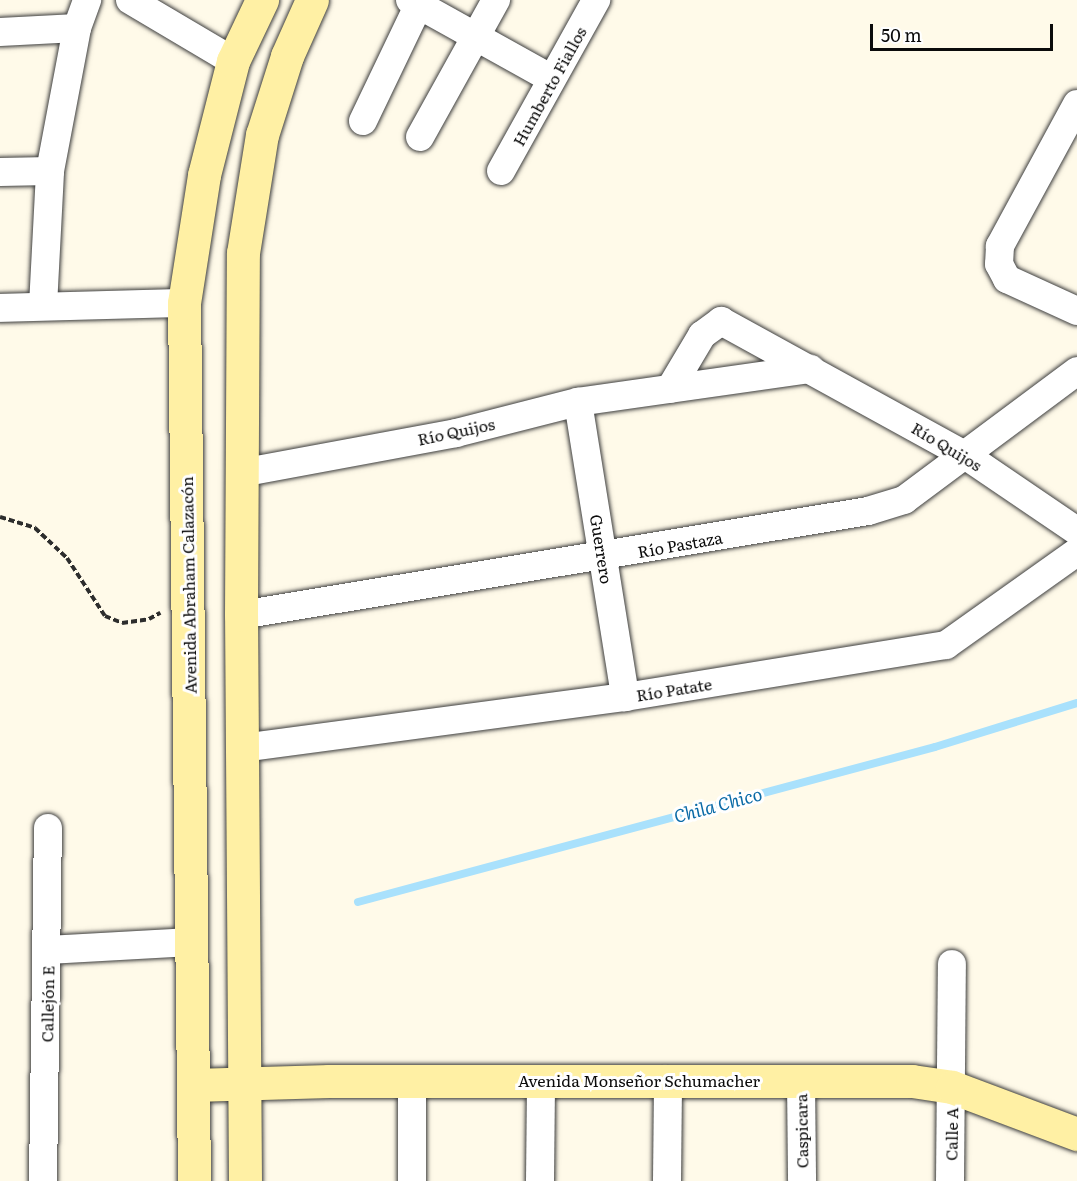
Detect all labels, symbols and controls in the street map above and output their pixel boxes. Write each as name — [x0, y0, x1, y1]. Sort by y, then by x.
scale bar — [873, 12, 1056, 50]
text: 50 m — [881, 21, 922, 48]
street label: Humberto Fiallos — [508, 23, 590, 149]
street label: Río Quijos — [416, 413, 496, 449]
street label: Río Quijos — [908, 418, 986, 474]
street label: Avenida Abraham Calazacón — [177, 476, 199, 694]
street label: Guerrero — [587, 513, 617, 585]
street label: Río Pastaza — [636, 527, 724, 561]
street label: Río Patate — [635, 674, 713, 704]
water label: Chila Chico — [672, 783, 764, 827]
street label: Callejón E — [37, 966, 57, 1042]
street label: Avenida Monseñor Schumacher — [518, 1070, 760, 1090]
street label: Caspicara — [791, 1094, 811, 1168]
street label: Calle A — [941, 1107, 961, 1161]

